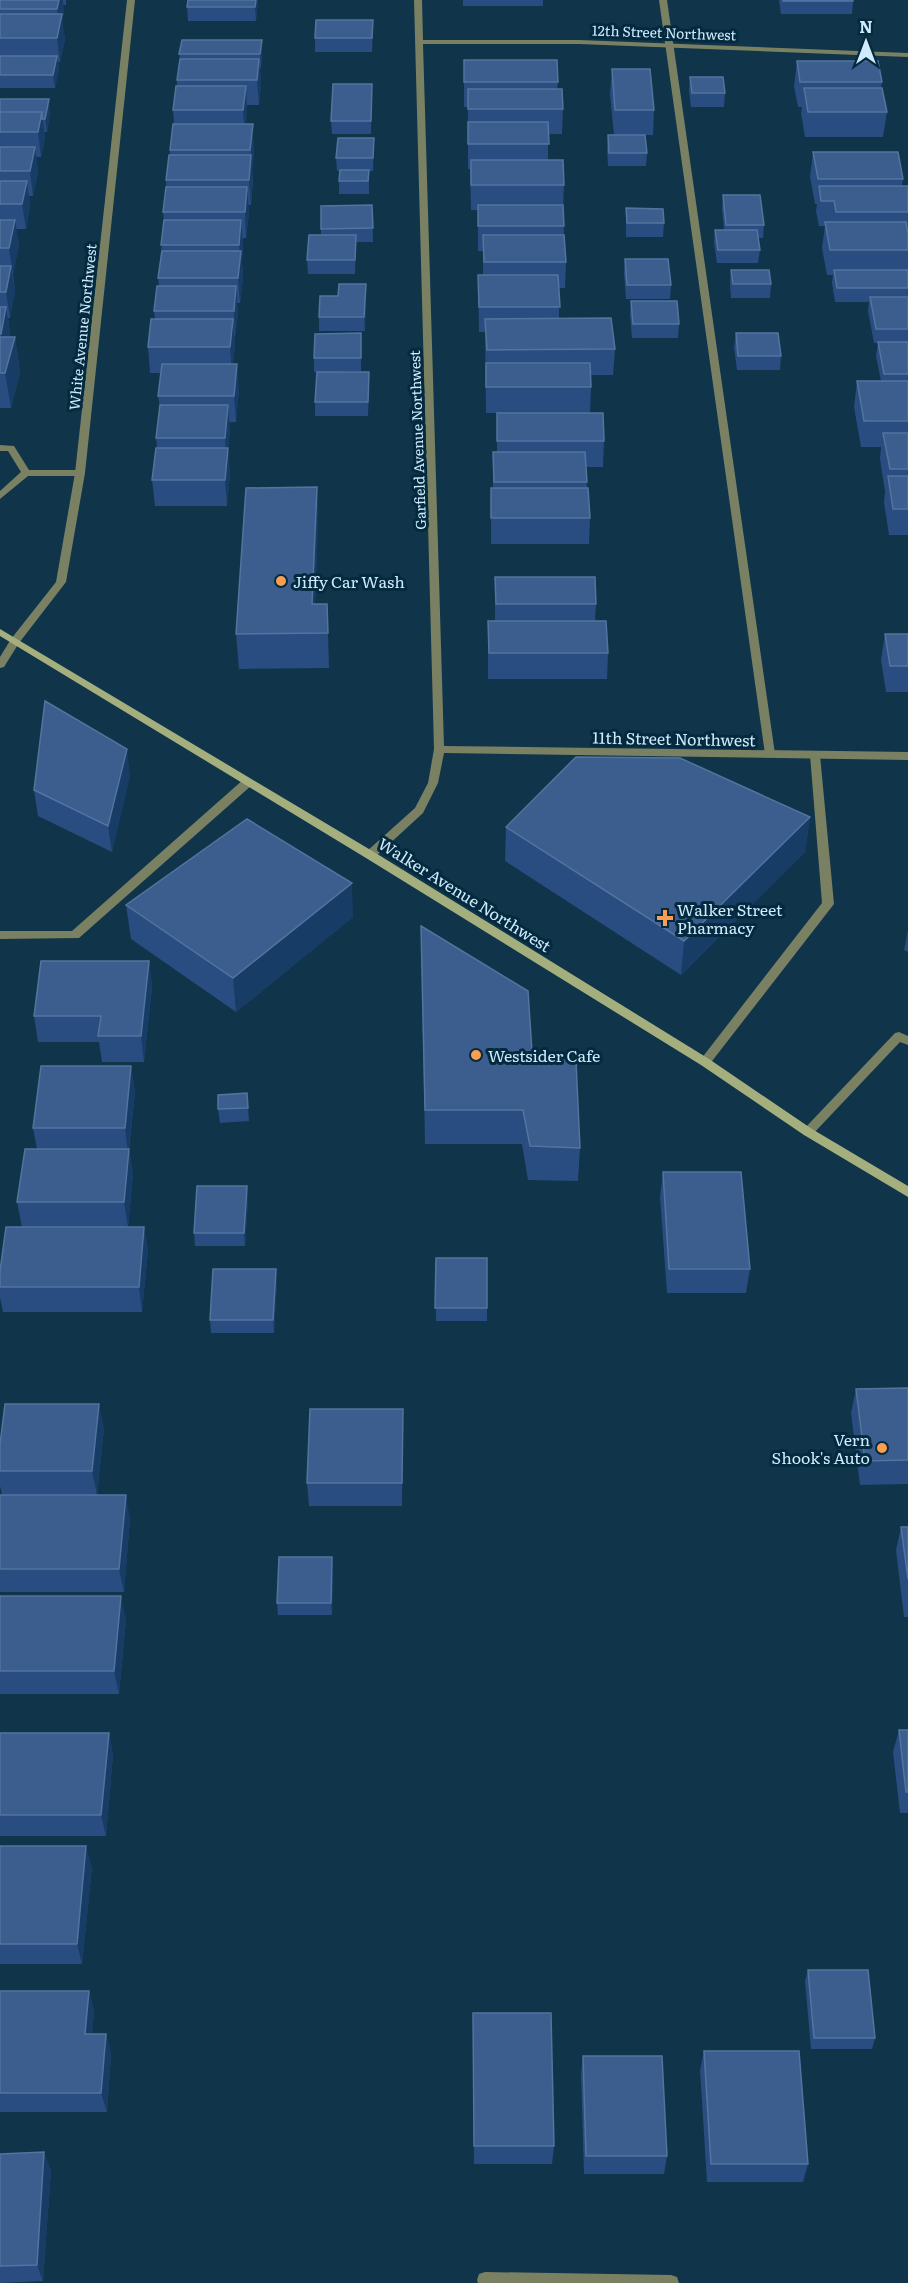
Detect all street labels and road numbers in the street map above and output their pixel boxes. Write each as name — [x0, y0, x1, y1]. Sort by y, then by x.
street label: 12th Street Northwest — [592, 19, 737, 45]
street label: White Avenue Northwest — [63, 242, 101, 411]
street label: Garfield Avenue Northwest — [404, 350, 430, 530]
street label: 11th Street Northwest — [592, 725, 756, 751]
street label: Walker Avenue Northwest — [374, 831, 557, 957]

